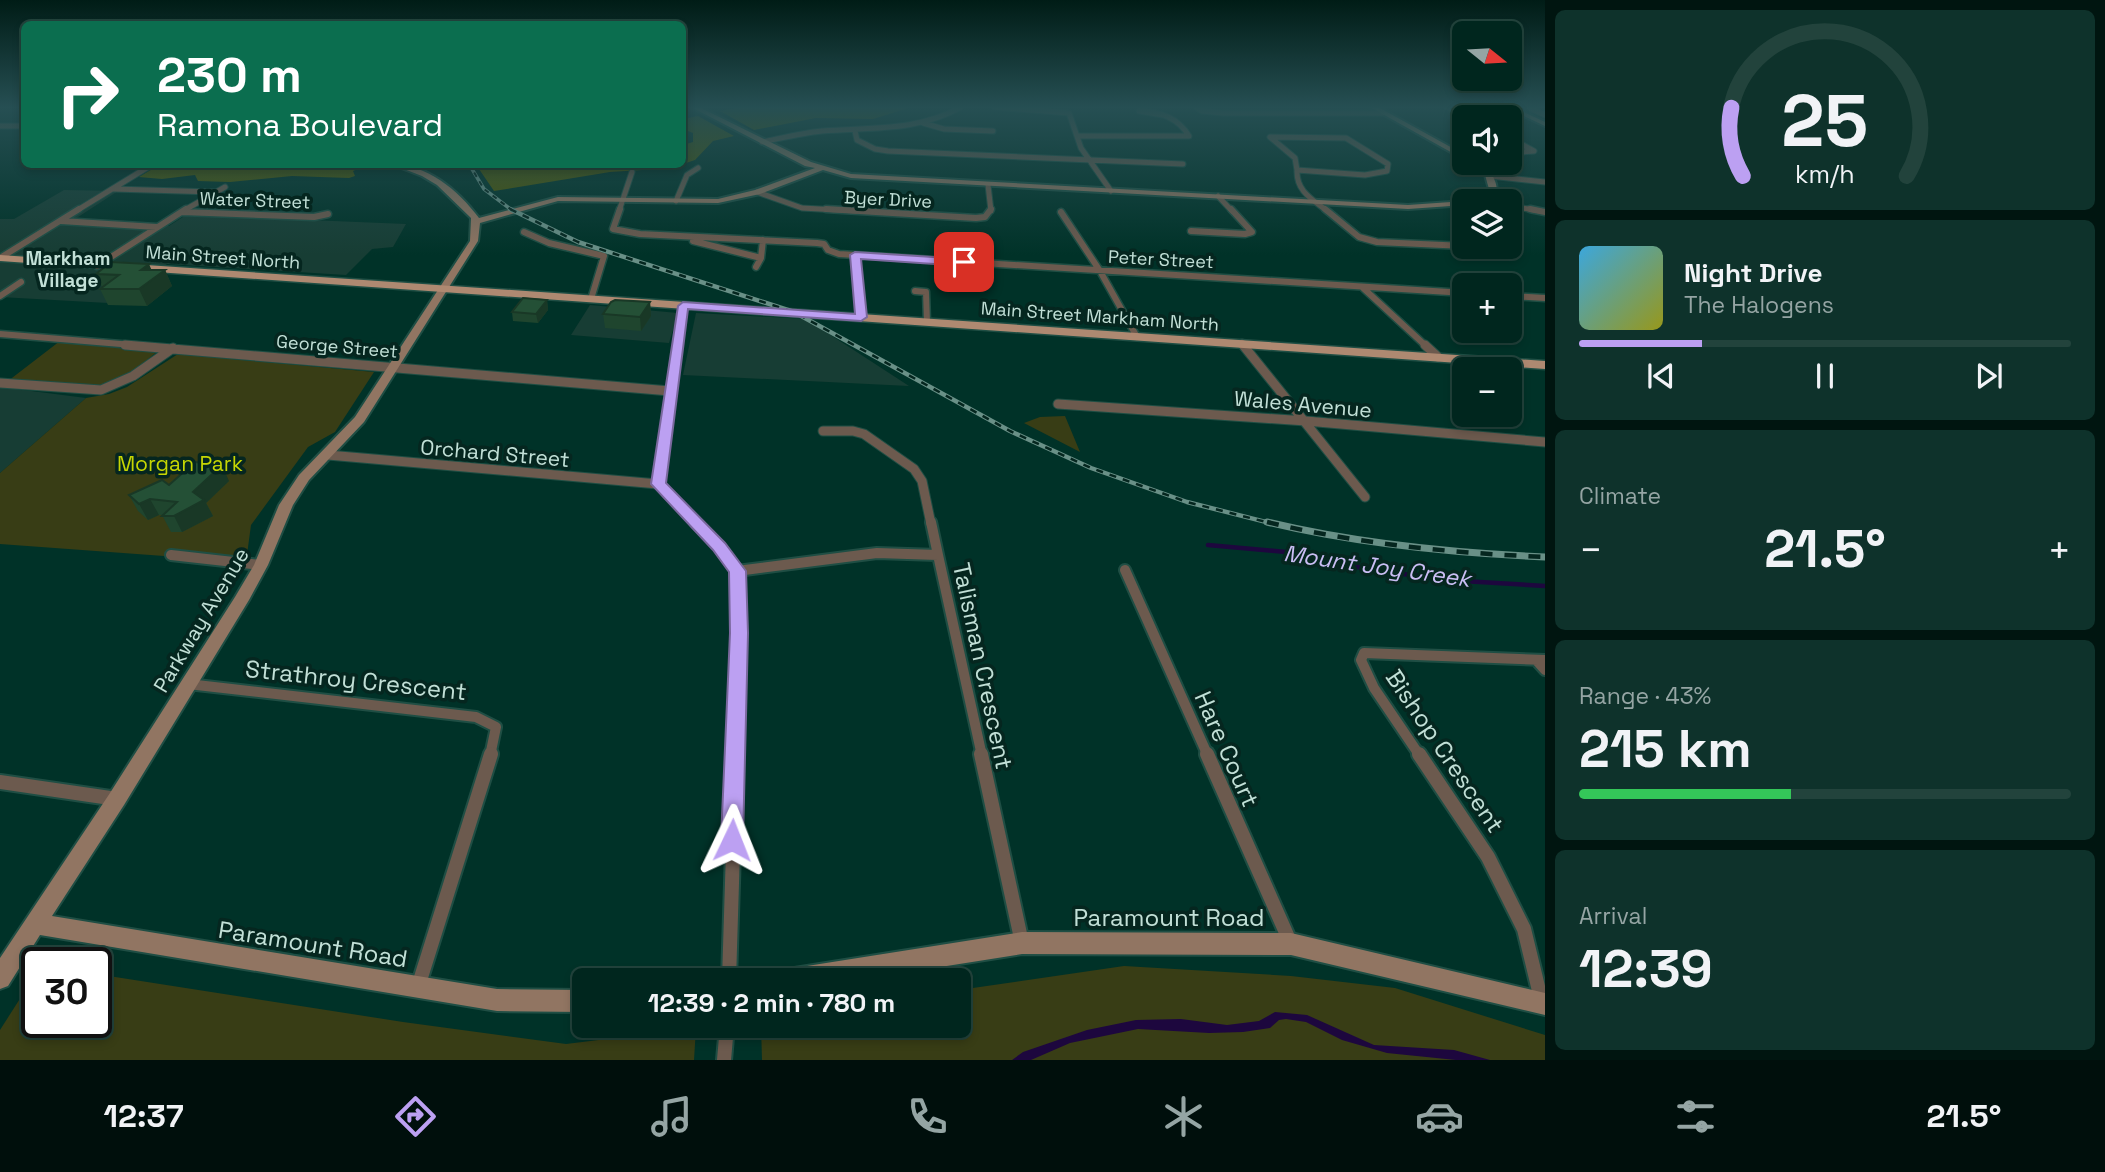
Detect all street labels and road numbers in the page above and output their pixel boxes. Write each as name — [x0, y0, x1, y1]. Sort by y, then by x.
street label: Byer Drive — [843, 185, 933, 213]
street label: Water Street — [199, 187, 311, 213]
street label: Main Street North — [145, 240, 301, 274]
street label: Peter Street — [1108, 245, 1214, 273]
street label: Main Street Markham North — [980, 296, 1220, 336]
street label: George Street — [275, 329, 399, 363]
street label: Wales Avenue — [1233, 385, 1373, 423]
street label: Orchard Street — [419, 433, 571, 473]
street label: Parkway Avenue — [147, 543, 255, 697]
street label: Talisman Crescent — [946, 560, 1020, 772]
street label: Strathroy Crescent — [244, 653, 468, 707]
street label: Bishop Crescent — [1379, 663, 1511, 839]
street label: Hare Court — [1188, 686, 1266, 812]
street label: Paramount Road — [1073, 902, 1265, 933]
street label: Paramount Road — [216, 914, 410, 974]

